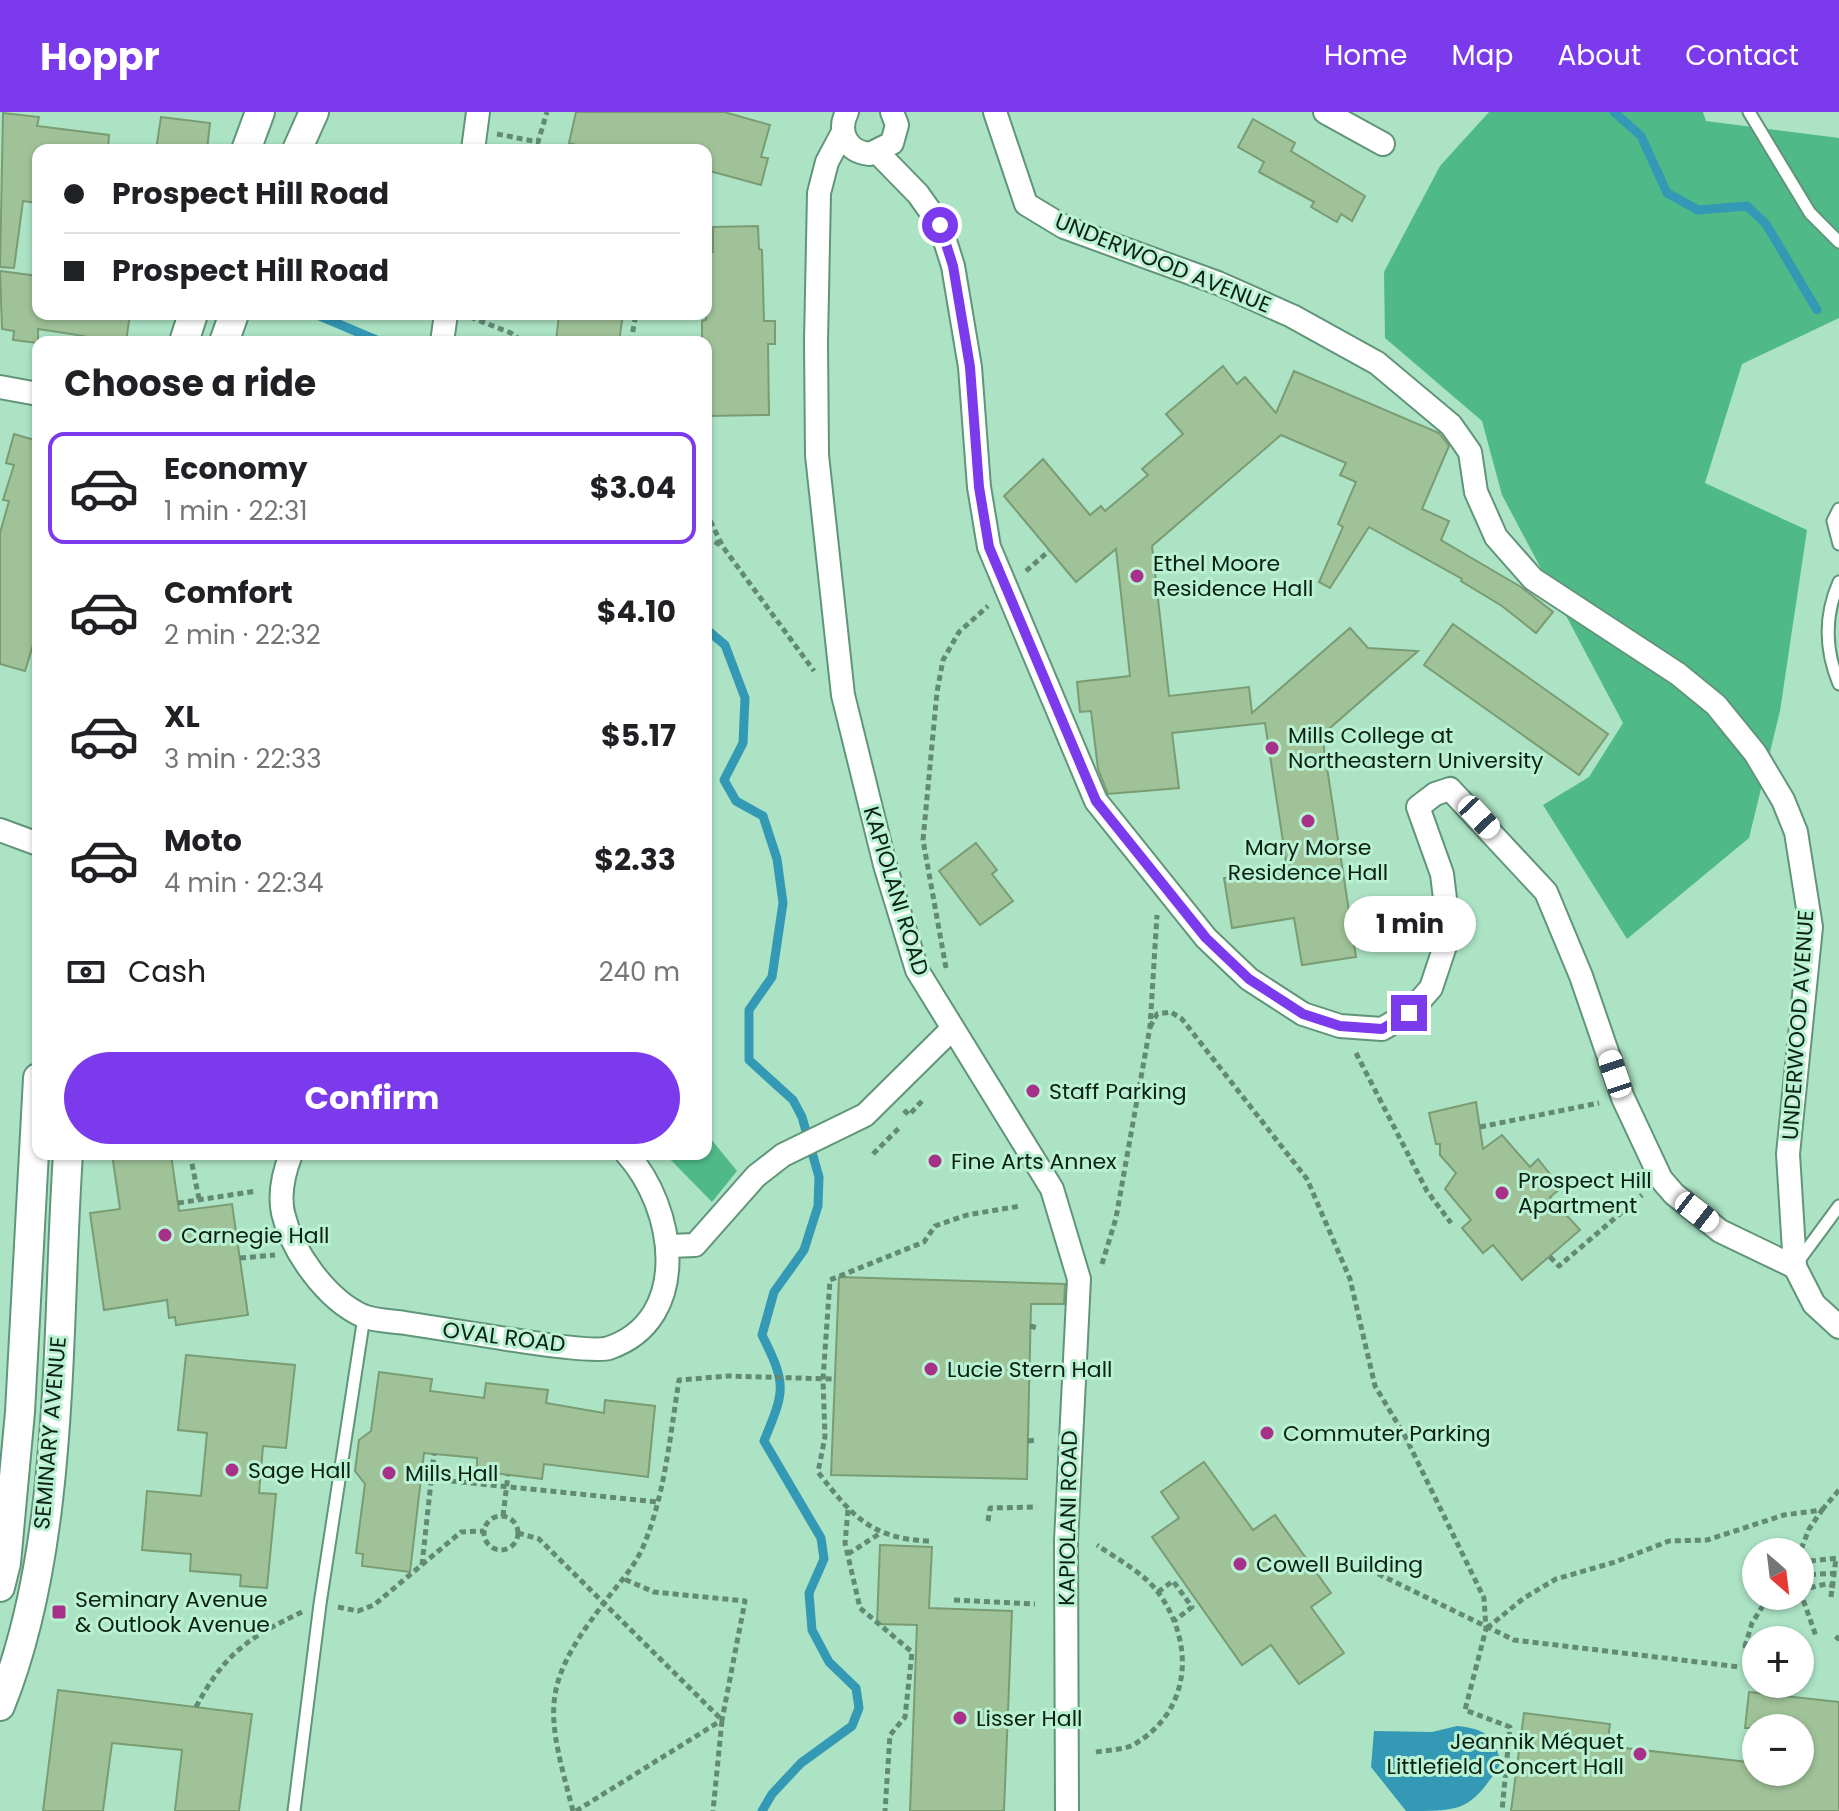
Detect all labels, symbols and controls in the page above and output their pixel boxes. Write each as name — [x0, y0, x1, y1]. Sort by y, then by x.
text: Hoppr — [40, 30, 160, 83]
text: Home — [1324, 36, 1407, 75]
text: Map — [1451, 36, 1513, 75]
text: About — [1557, 36, 1641, 75]
text: Contact — [1685, 36, 1799, 75]
text: Prospect Hill Road — [112, 172, 389, 215]
street label: UNDERWOOD AVENUE — [1050, 205, 1276, 321]
route start — [922, 207, 958, 243]
text: Prospect Hill Road — [112, 249, 389, 292]
text: Choose a ride — [64, 358, 316, 409]
text: Economy — [164, 447, 308, 490]
icon: car — [68, 452, 140, 524]
text: $3.04 — [590, 466, 676, 509]
text: 1 min · 22:31 — [164, 493, 308, 529]
place label: Ethel Moore Residence Hall — [1153, 548, 1313, 604]
marker: Ethel Moore Residence Hall — [1128, 567, 1146, 585]
text: Comfort — [164, 571, 293, 614]
icon: car — [68, 576, 140, 648]
text: $4.10 — [597, 590, 676, 633]
text: 2 min · 22:32 — [164, 617, 321, 653]
text: XL — [164, 695, 200, 738]
icon: car — [68, 700, 140, 772]
text: $5.17 — [601, 714, 676, 757]
place label: Mills College at Northeastern University — [1288, 720, 1544, 776]
marker: Mills College at Northeastern University — [1263, 739, 1281, 757]
text: 3 min · 22:33 — [164, 741, 322, 777]
car — [1454, 791, 1504, 843]
street label: KAPIOLANI ROAD — [856, 803, 936, 979]
marker: Mary Morse Residence Hall — [1299, 812, 1317, 830]
text: Moto — [164, 819, 242, 862]
icon: car — [68, 824, 140, 896]
place label: Mary Morse Residence Hall — [1228, 832, 1388, 888]
text: $2.33 — [594, 838, 676, 881]
text: 4 min · 22:34 — [164, 865, 324, 901]
callout: 1 min — [1343, 897, 1475, 953]
text: 1 min — [1376, 906, 1444, 942]
street label: UNDERWOOD AVENUE — [1774, 909, 1822, 1141]
icon: cash — [64, 950, 108, 994]
text: Cash — [128, 950, 206, 993]
text: 240 m — [599, 954, 680, 990]
route end — [1391, 995, 1427, 1031]
car — [1596, 1047, 1634, 1101]
button: Confirm — [64, 1052, 680, 1144]
place label: Staff Parking — [1049, 1076, 1187, 1107]
marker: Staff Parking — [1024, 1082, 1042, 1100]
place label: Fine Arts Annex — [951, 1146, 1117, 1177]
marker: Fine Arts Annex — [926, 1152, 944, 1170]
place label: Prospect Hill Apartment — [1518, 1165, 1652, 1221]
marker: Prospect Hill Apartment — [1493, 1184, 1511, 1202]
car — [1671, 1188, 1723, 1236]
place label: Carnegie Hall — [181, 1220, 330, 1251]
marker: Carnegie Hall — [156, 1226, 174, 1244]
street label: OVAL ROAD — [441, 1314, 567, 1360]
street label: SEMINARY AVENUE — [26, 1335, 74, 1531]
place label: Lucie Stern Hall — [947, 1354, 1113, 1385]
marker: Lucie Stern Hall — [922, 1360, 940, 1378]
place label: Commuter Parking — [1283, 1418, 1491, 1449]
marker: Commuter Parking — [1258, 1424, 1276, 1442]
street label: KAPIOLANI ROAD — [1051, 1430, 1085, 1606]
place label: Sage Hall — [248, 1455, 351, 1486]
place label: Mills Hall — [405, 1458, 498, 1489]
marker: Sage Hall — [223, 1461, 241, 1479]
marker: Mills Hall — [380, 1464, 398, 1482]
north arrow — [1742, 1538, 1814, 1610]
map controls — [1742, 1538, 1814, 1786]
place label: Cowell Building — [1256, 1549, 1423, 1580]
marker: Cowell Building — [1231, 1555, 1249, 1573]
place label: Seminary Avenue & Outlook Avenue — [75, 1584, 270, 1640]
marker: Seminary Avenue & Outlook Avenue — [50, 1603, 68, 1621]
button: + — [1742, 1626, 1814, 1698]
place label: Lisser Hall — [976, 1703, 1083, 1734]
marker: Lisser Hall — [951, 1709, 969, 1727]
button: − — [1742, 1714, 1814, 1786]
place label: Jeannik Méquet Littlefield Concert Hall — [1386, 1726, 1624, 1782]
marker: Jeannik Méquet Littlefield Concert Hall — [1631, 1745, 1649, 1763]

